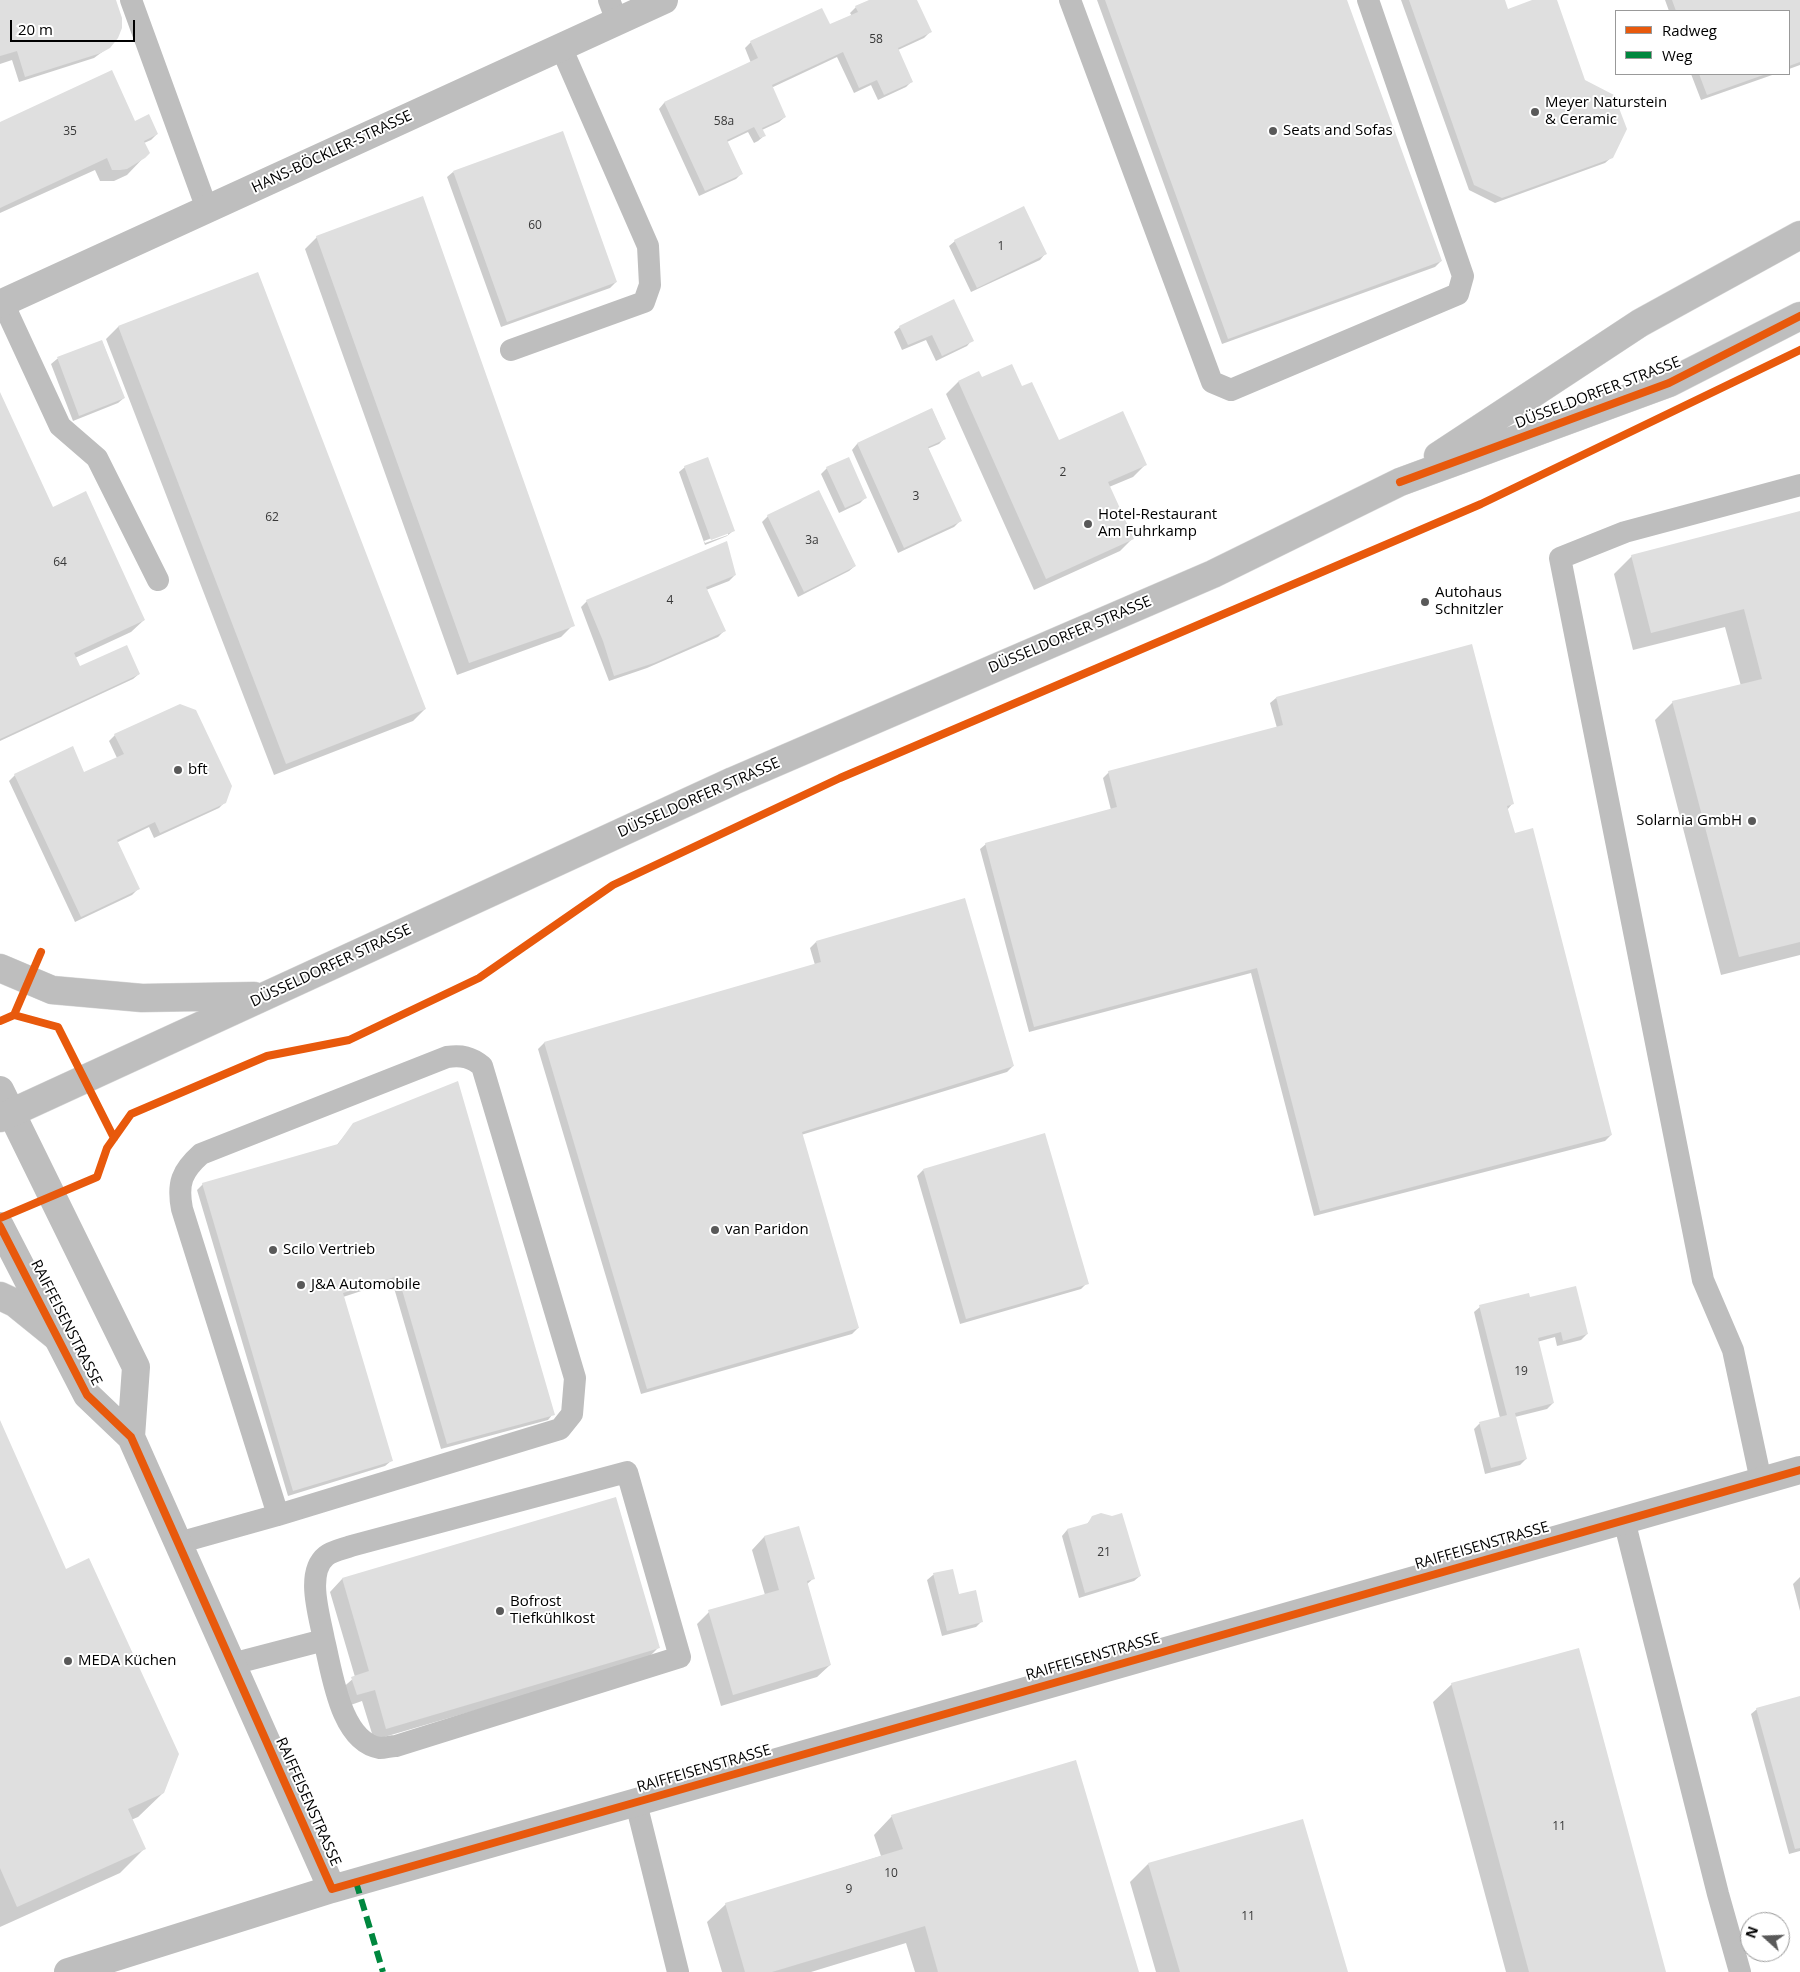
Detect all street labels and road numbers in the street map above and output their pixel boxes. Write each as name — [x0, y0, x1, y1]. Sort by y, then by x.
street label: HANS-BÖCKLER-STRASSE — [249, 107, 415, 197]
street label: DÜSSELDORFER STRASSE — [1513, 353, 1683, 433]
street label: DÜSSELDORFER STRASSE — [986, 592, 1154, 678]
street label: DÜSSELDORFER STRASSE — [615, 754, 783, 842]
street label: DÜSSELDORFER STRASSE — [248, 921, 414, 1011]
street label: RAIFFEISENSTRASSE — [26, 1257, 106, 1389]
street label: RAIFFEISENSTRASSE — [1413, 1518, 1551, 1574]
street label: RAIFFEISENSTRASSE — [1024, 1629, 1162, 1685]
street label: RAIFFEISENSTRASSE — [272, 1735, 344, 1869]
street label: RAIFFEISENSTRASSE — [635, 1741, 773, 1797]

